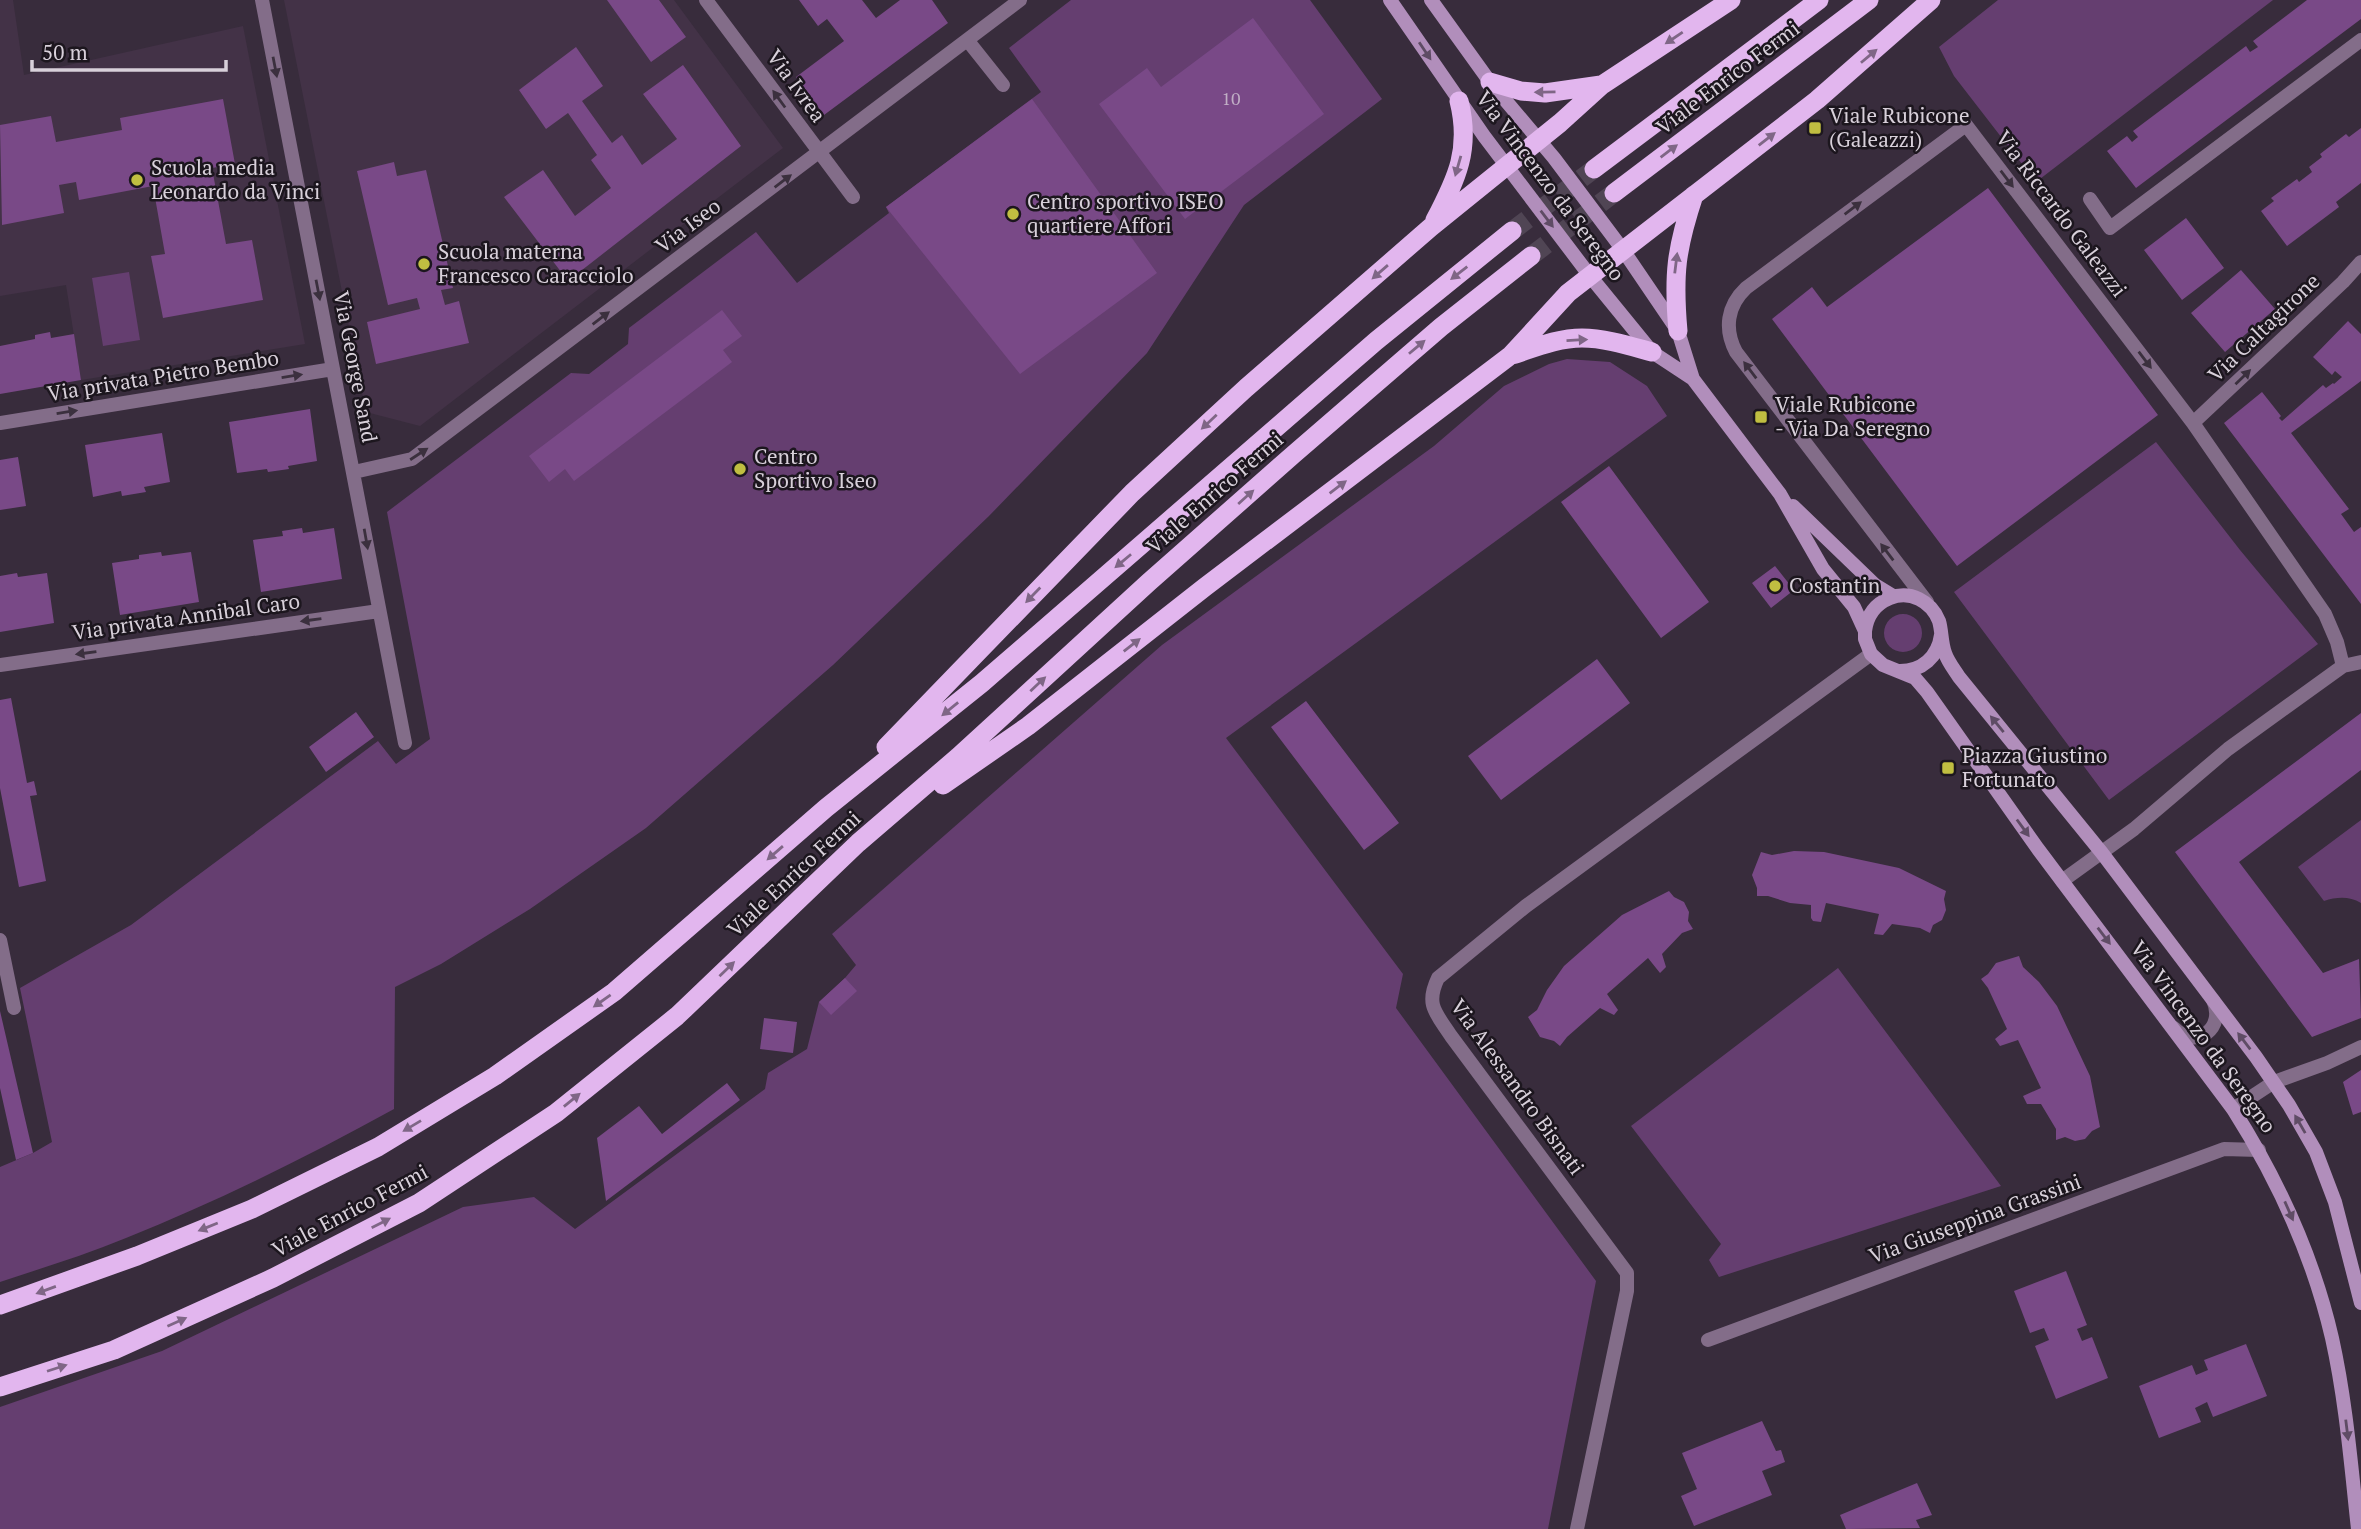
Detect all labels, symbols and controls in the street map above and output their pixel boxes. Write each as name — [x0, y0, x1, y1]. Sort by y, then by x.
street label: Viale Enrico Fermi — [1650, 14, 1805, 140]
scale bar — [32, 28, 226, 72]
one-way arrow — [1665, 31, 1683, 45]
text: 50 m — [42, 38, 88, 66]
one-way arrow — [1418, 41, 1431, 60]
street label: Via Ivrea — [761, 43, 833, 128]
one-way arrow — [1860, 49, 1877, 64]
one-way arrow — [270, 56, 281, 78]
street label: Via Vincenzo da Seregno — [1470, 85, 1632, 286]
house number: 10 — [1221, 86, 1241, 110]
one-way arrow — [1534, 86, 1556, 98]
one-way arrow — [772, 89, 786, 108]
place label: Viale Rubicone (Galeazzi) — [1829, 101, 1970, 153]
marker: Viale Rubicone (Galeazzi) — [1807, 120, 1823, 136]
street label: Via Riccardo Galeazzi — [1990, 125, 2134, 302]
one-way arrow — [1758, 132, 1776, 146]
one-way arrow — [1660, 145, 1678, 159]
place label: Scuola media Leonardo da Vinci — [151, 153, 320, 205]
one-way arrow — [1453, 156, 1463, 177]
one-way arrow — [2000, 170, 2014, 188]
marker: Scuola media Leonardo da Vinci — [129, 172, 145, 188]
one-way arrow — [774, 174, 792, 188]
place label: Centro sportivo ISEO quartiere Affori — [1027, 187, 1224, 239]
street label: Via Iseo — [649, 191, 726, 259]
one-way arrow — [1844, 202, 1862, 216]
marker: Centro sportivo ISEO quartiere Affori — [1005, 206, 1021, 222]
one-way arrow — [1540, 210, 1554, 228]
place label: Scuola materna Francesco Caracciolo — [438, 237, 634, 289]
one-way arrow — [1671, 252, 1682, 274]
marker: Scuola materna Francesco Caracciolo — [416, 256, 432, 272]
one-way arrow — [1371, 264, 1389, 280]
one-way arrow — [1450, 266, 1468, 281]
street label: Via Caltagirone — [2201, 267, 2325, 388]
one-way arrow — [313, 279, 324, 301]
street label: Via George Sand — [328, 289, 384, 445]
one-way arrow — [592, 311, 610, 325]
one-way arrow — [1566, 334, 1588, 345]
one-way arrow — [1409, 340, 1426, 355]
street label: Via privata Pietro Bembo — [45, 343, 281, 407]
one-way arrow — [2138, 350, 2153, 368]
one-way arrow — [1744, 361, 1758, 379]
one-way arrow — [2234, 369, 2251, 385]
one-way arrow — [281, 370, 303, 381]
place label: Viale Rubicone - Via Da Seregno — [1775, 390, 1930, 442]
one-way arrow — [56, 406, 78, 417]
marker: Viale Rubicone - Via Da Seregno — [1753, 409, 1769, 425]
one-way arrow — [1200, 414, 1218, 430]
street label: Viale Enrico Fermi — [1140, 425, 1289, 560]
place label: Centro Sportivo Iseo — [754, 442, 877, 494]
one-way arrow — [409, 447, 429, 460]
marker: Centro Sportivo Iseo — [732, 461, 748, 477]
one-way arrow — [1329, 480, 1347, 494]
one-way arrow — [1237, 489, 1254, 505]
one-way arrow — [361, 528, 372, 550]
one-way arrow — [1879, 544, 1894, 562]
one-way arrow — [1114, 553, 1132, 569]
place label: Costantin — [1789, 571, 1881, 599]
marker: Costantin — [1767, 578, 1783, 594]
street label: Via privata Annibal Caro — [70, 586, 302, 646]
one-way arrow — [1025, 586, 1041, 603]
one-way arrow — [300, 615, 322, 626]
one-way arrow — [1123, 638, 1141, 652]
one-way arrow — [75, 648, 97, 659]
one-way arrow — [1029, 677, 1046, 693]
one-way arrow — [942, 701, 960, 716]
one-way arrow — [1990, 716, 2005, 734]
place label: Piazza Giustino Fortunato — [1962, 741, 2107, 793]
marker: Piazza Giustino Fortunato — [1940, 760, 1956, 776]
street label: Viale Enrico Fermi — [721, 804, 866, 942]
one-way arrow — [2015, 819, 2029, 837]
one-way arrow — [766, 845, 784, 861]
one-way arrow — [2096, 927, 2110, 945]
street label: Via Vincenzo da Seregno — [2125, 935, 2283, 1138]
one-way arrow — [718, 961, 735, 977]
street label: Via Alessandro Bisnati — [1445, 993, 1591, 1180]
one-way arrow — [593, 994, 611, 1008]
one-way arrow — [2237, 1032, 2251, 1050]
one-way arrow — [564, 1093, 581, 1108]
one-way arrow — [2294, 1114, 2306, 1133]
one-way arrow — [402, 1119, 422, 1132]
street label: Viale Enrico Fermi — [267, 1157, 432, 1263]
street label: Via Giuseppina Grassini — [1865, 1167, 2084, 1269]
one-way arrow — [2284, 1201, 2295, 1222]
one-way arrow — [371, 1217, 391, 1228]
one-way arrow — [198, 1221, 219, 1232]
one-way arrow — [35, 1284, 56, 1295]
one-way arrow — [166, 1316, 187, 1327]
one-way arrow — [47, 1363, 68, 1373]
one-way arrow — [2342, 1420, 2353, 1442]

